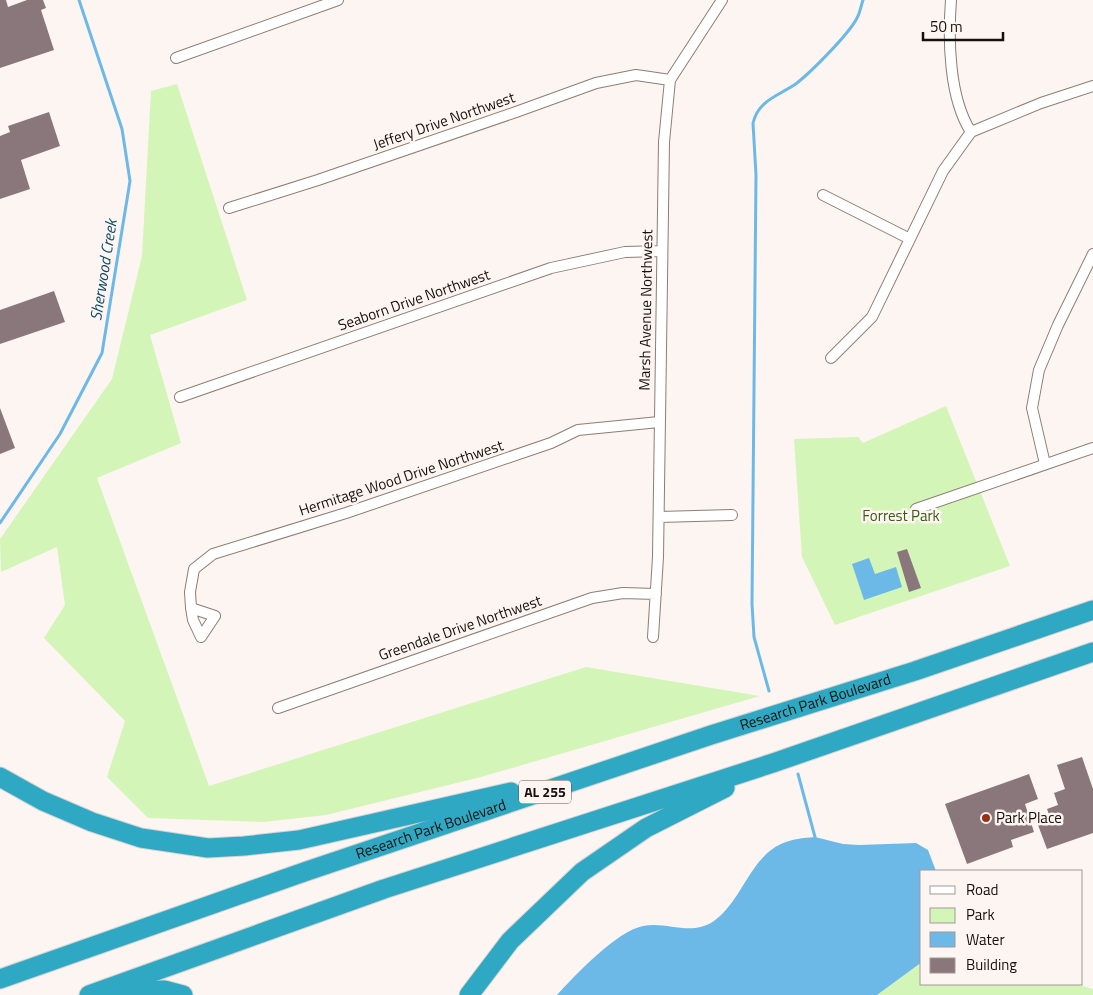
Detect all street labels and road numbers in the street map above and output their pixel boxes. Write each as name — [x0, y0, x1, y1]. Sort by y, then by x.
street label: Jeffery Drive Northwest — [370, 85, 519, 156]
street label: Marsh Avenue Northwest — [633, 228, 658, 391]
street label: Seaborn Drive Northwest — [335, 262, 494, 336]
street label: Hermitage Wood Drive Northwest — [296, 433, 507, 521]
street label: Greendale Drive Northwest — [375, 589, 545, 666]
street label: Research Park Boulevard — [737, 667, 894, 736]
road number: AL 255 — [519, 780, 571, 804]
street label: Research Park Boulevard — [352, 793, 509, 865]

